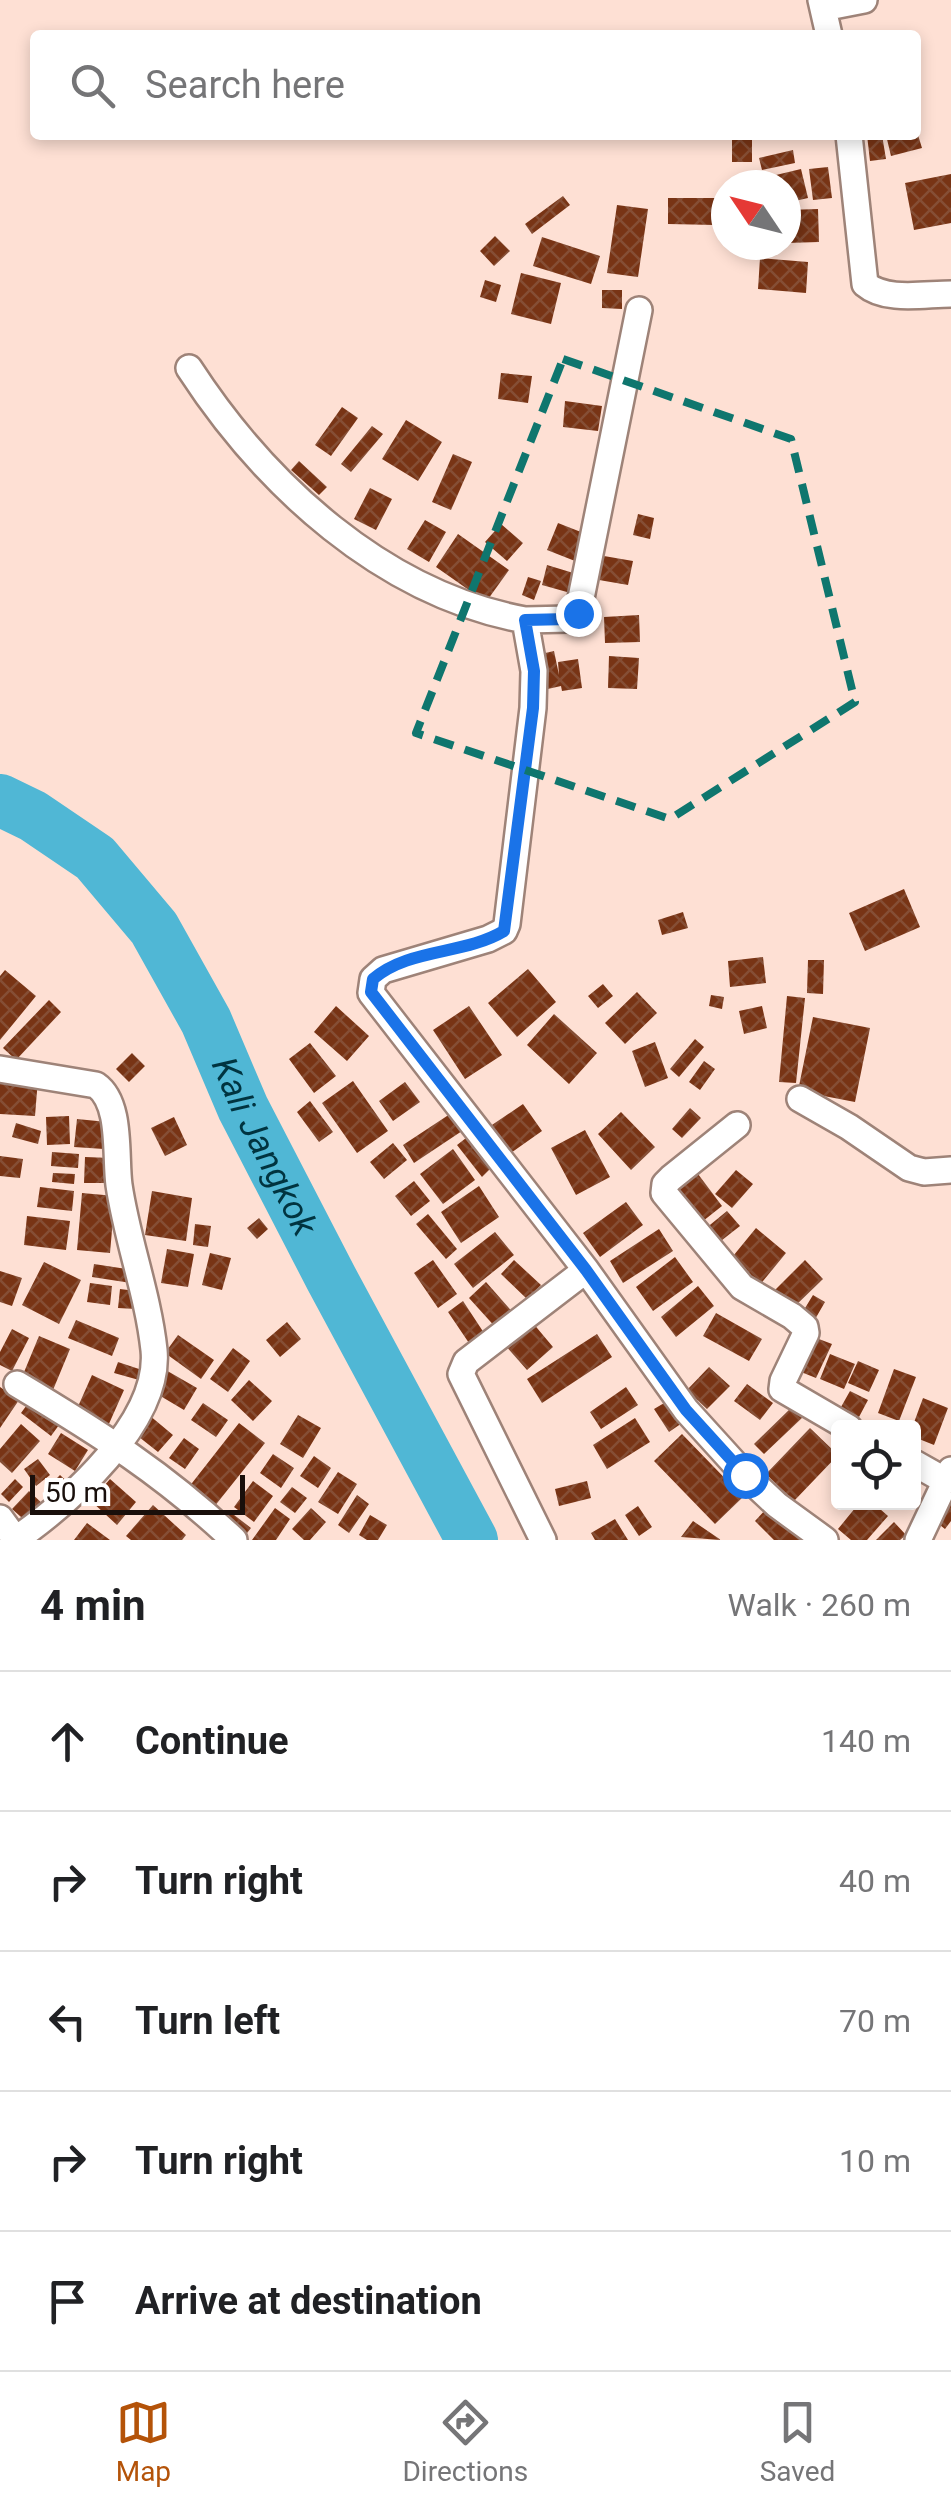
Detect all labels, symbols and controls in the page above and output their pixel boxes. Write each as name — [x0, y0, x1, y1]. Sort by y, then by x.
search box — [30, 30, 921, 140]
icon: search — [65, 58, 120, 113]
text: Search here — [145, 63, 345, 107]
north arrow — [711, 170, 801, 260]
route end — [556, 591, 602, 637]
water label: Kali Jangkok — [203, 1051, 326, 1243]
map controls — [831, 1420, 921, 1510]
button: locate — [831, 1420, 921, 1510]
route start — [723, 1453, 769, 1499]
scale bar — [30, 1470, 245, 1514]
text: 50 m — [45, 1476, 108, 1509]
text: 4 min — [40, 1581, 146, 1630]
text: Walk · 260 m — [728, 1586, 911, 1624]
icon: ahead — [40, 1714, 95, 1769]
text: Continue — [135, 1719, 289, 1763]
text: 140 m — [821, 1722, 911, 1760]
icon: right — [40, 1854, 95, 1909]
text: Turn right — [135, 1859, 303, 1903]
text: 40 m — [839, 1862, 911, 1900]
icon: left — [40, 1994, 95, 2049]
text: Turn left — [135, 1999, 280, 2043]
text: 70 m — [839, 2002, 911, 2040]
icon: right — [40, 2134, 95, 2189]
text: Turn right — [135, 2139, 303, 2183]
text: 10 m — [839, 2142, 911, 2180]
icon: arrive — [40, 2274, 95, 2329]
text: Arrive at destination — [135, 2279, 482, 2323]
tab: Map — [116, 2395, 171, 2488]
tab: Directions — [402, 2395, 528, 2488]
tab: Saved — [760, 2395, 835, 2488]

